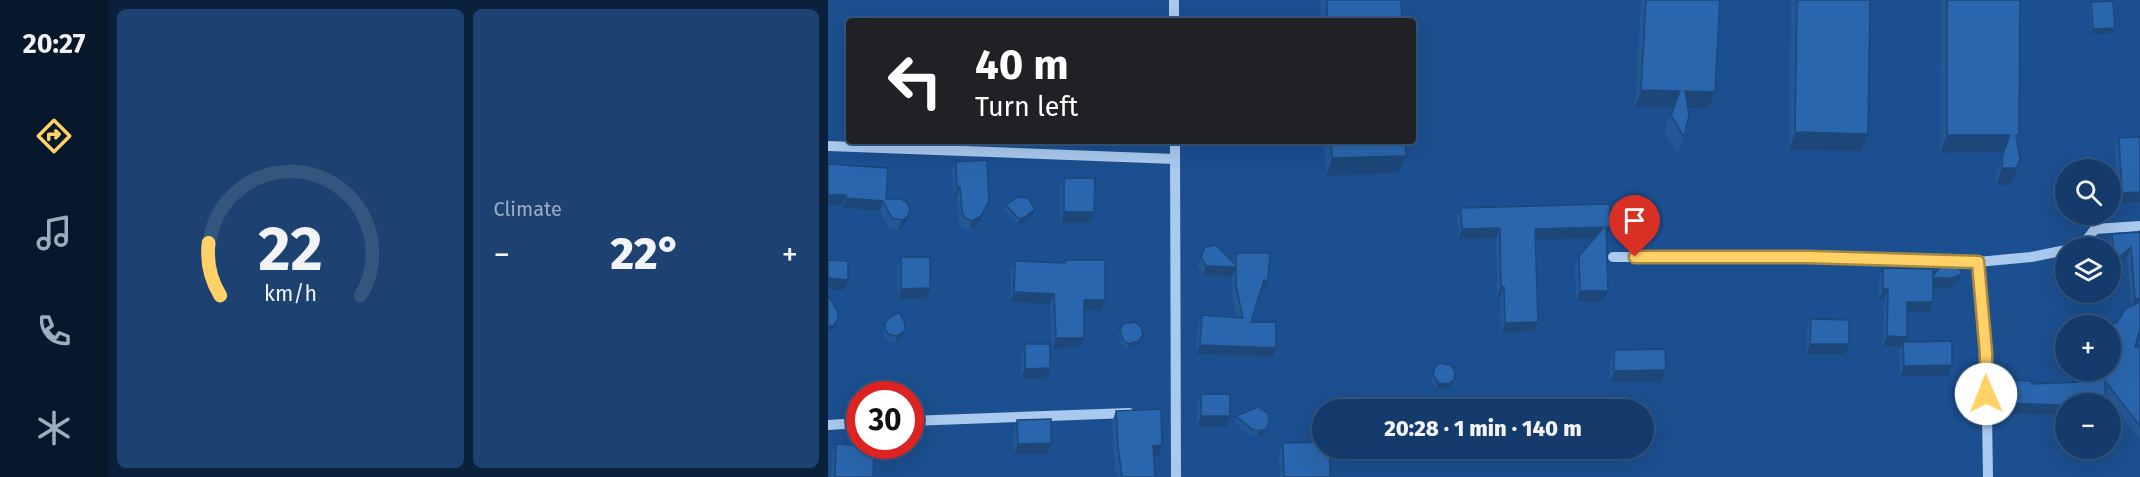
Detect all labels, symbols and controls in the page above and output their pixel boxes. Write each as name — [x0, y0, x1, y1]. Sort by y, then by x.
text: 20:27 — [23, 28, 85, 60]
text: 40 m — [975, 40, 1069, 90]
icon: left — [876, 42, 954, 120]
text: Turn left — [975, 91, 1078, 123]
icon: directions — [33, 115, 75, 157]
map controls — [2055, 159, 2121, 459]
button: search — [2055, 159, 2121, 225]
pin — [1609, 195, 1660, 257]
text: Climate — [494, 197, 562, 221]
icon: arrive — [1618, 204, 1651, 237]
icon: music — [33, 212, 75, 254]
text: 22 — [258, 212, 323, 287]
text: 22° — [611, 227, 681, 281]
text: − — [494, 235, 510, 275]
text: + — [782, 235, 798, 275]
button: layers — [2055, 237, 2121, 303]
text: km/h — [264, 281, 317, 307]
icon: phone — [33, 310, 75, 352]
button: + — [2055, 315, 2121, 381]
position arrow — [1954, 362, 2018, 426]
speed limit sign: 30 — [846, 381, 924, 459]
button: − — [2055, 393, 2121, 459]
icon: climate — [33, 407, 75, 449]
text: 20:28 · 1 min · 140 m — [1384, 415, 1582, 442]

